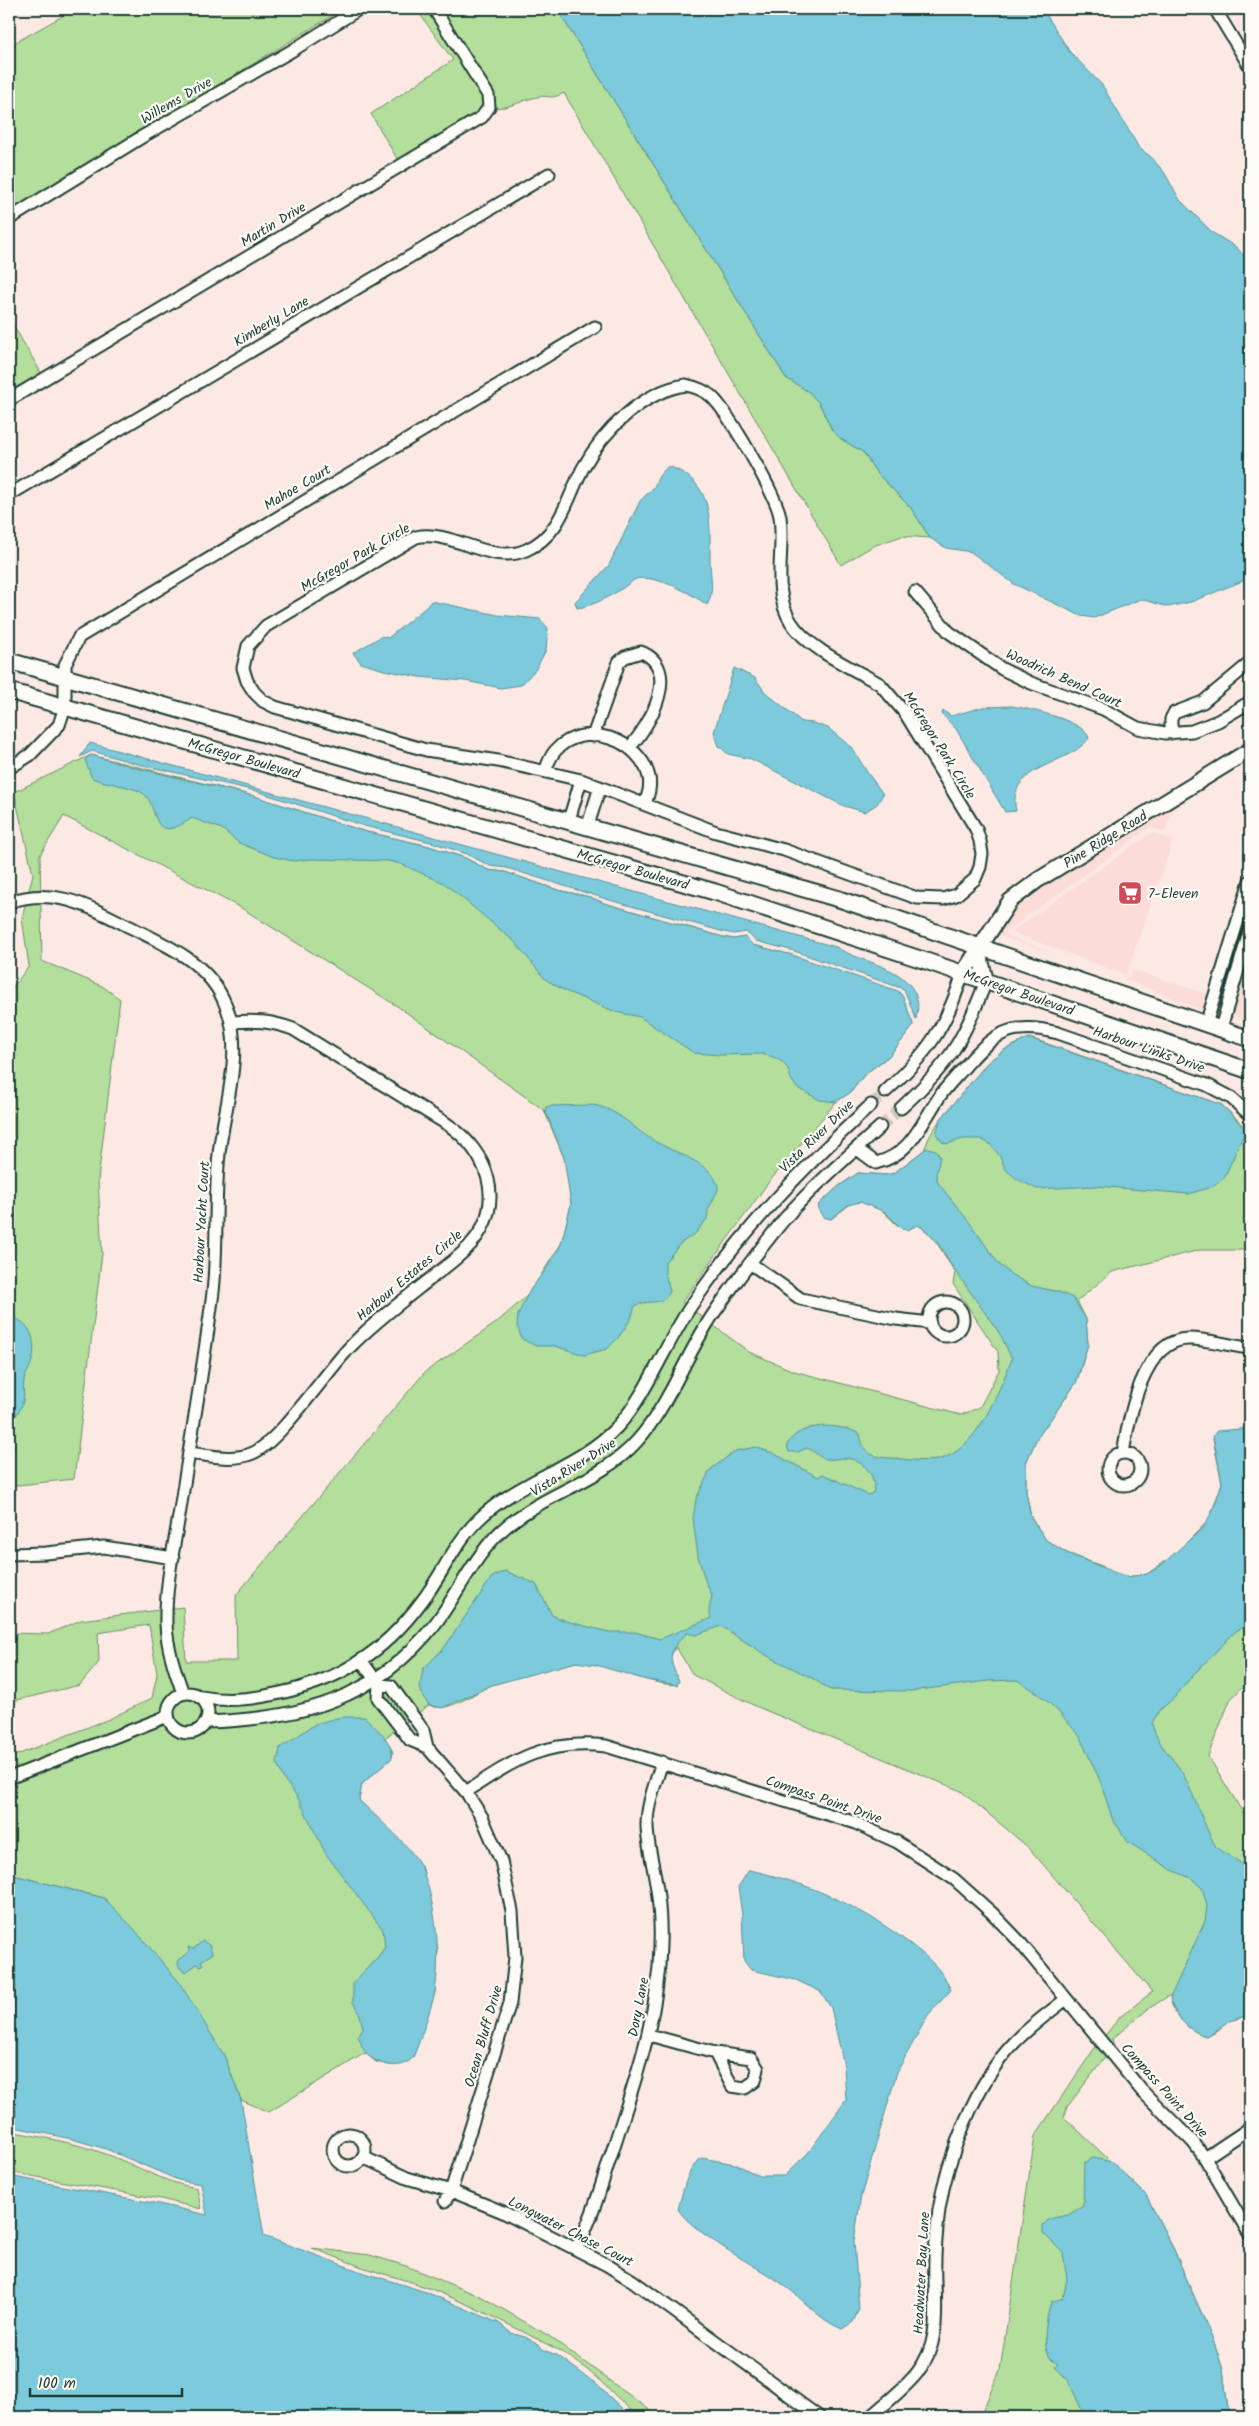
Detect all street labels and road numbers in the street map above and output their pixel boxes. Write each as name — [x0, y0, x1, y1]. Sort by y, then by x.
street label: Willems Drive — [137, 71, 217, 130]
street label: Martin Drive — [236, 196, 311, 253]
street label: Kimberly Lane — [230, 290, 314, 353]
street label: Mahoe Court — [260, 459, 336, 517]
street label: McGregor Park Circle — [297, 517, 415, 598]
street label: Woodrich Bend Court — [1002, 643, 1126, 715]
street label: McGregor Park Circle — [897, 687, 982, 804]
street label: McGregor Boulevard — [185, 732, 303, 786]
street label: Pine Ridge Road — [1059, 805, 1153, 874]
street label: McGregor Boulevard — [574, 843, 692, 897]
street label: McGregor Boulevard — [960, 964, 1078, 1023]
street label: Harbour Links Drive — [1090, 1020, 1208, 1080]
street label: Vista River Drive — [774, 1094, 860, 1179]
street label: Harbour Yacht Court — [188, 1160, 216, 1284]
street label: Harbour Estates Circle — [352, 1224, 468, 1327]
street label: Vista River Drive — [526, 1432, 621, 1503]
street label: Compass Point Drive — [763, 1770, 885, 1830]
street label: Dory Lane — [622, 1975, 656, 2039]
street label: Ocean Bluff Drive — [459, 1982, 509, 2090]
street label: Compass Point Drive — [1115, 2038, 1214, 2144]
street label: Longwater Chase Court — [504, 2191, 637, 2273]
street label: Headwater Bay Lane — [908, 2210, 936, 2335]

